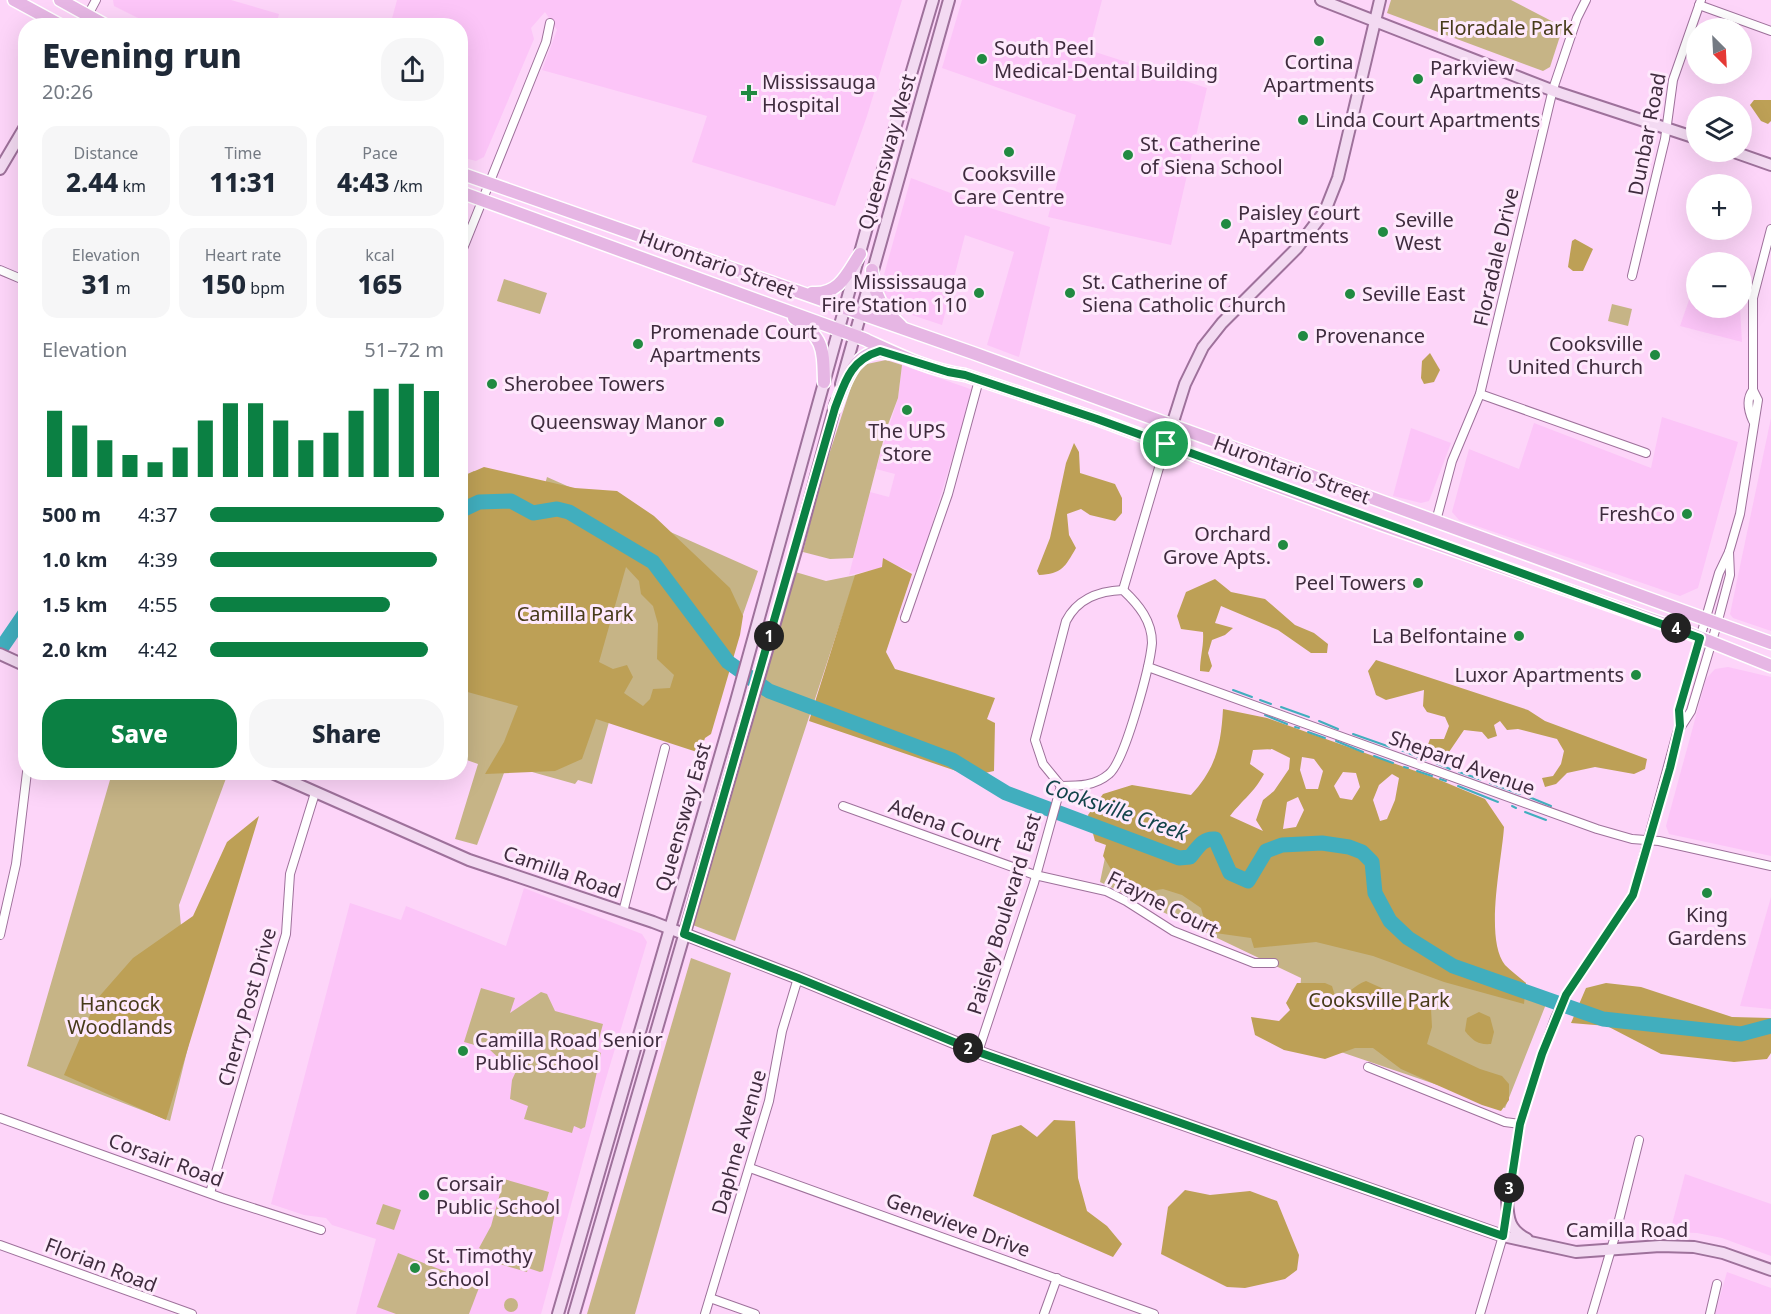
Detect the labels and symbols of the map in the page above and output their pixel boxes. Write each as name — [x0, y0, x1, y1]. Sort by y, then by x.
park label: Floradale Park — [1439, 14, 1573, 41]
north arrow — [1686, 18, 1752, 84]
place label: South Peel Medical-Dental Building — [994, 34, 1218, 84]
marker: Cortina Apartments — [1312, 34, 1326, 48]
place label: Cortina Apartments — [1264, 48, 1374, 98]
marker: South Peel Medical-Dental Building — [975, 52, 989, 66]
place label: Parkview Apartments — [1430, 54, 1541, 104]
place label: Mississauga Hospital — [762, 68, 876, 118]
street label: Dunbar Road — [1621, 70, 1672, 198]
street label: Queensway West — [851, 71, 922, 233]
marker: Parkview Apartments — [1411, 72, 1425, 86]
marker: Mississauga Hospital — [740, 84, 758, 102]
place label: Linda Court Apartments — [1315, 106, 1540, 133]
marker: Linda Court Apartments — [1296, 113, 1310, 127]
place label: St. Catherine of Siena School — [1140, 130, 1283, 180]
marker: Cooksville Care Centre — [1002, 145, 1016, 159]
marker: St. Catherine of Siena School — [1121, 148, 1135, 162]
place label: Cooksville Care Centre — [954, 160, 1064, 210]
street label: Floradale Drive — [1466, 185, 1525, 329]
place label: Paisley Court Apartments — [1238, 199, 1360, 249]
place label: Seville West — [1395, 206, 1454, 256]
marker: Paisley Court Apartments — [1219, 217, 1233, 231]
street label: Hurontario Street — [635, 223, 799, 304]
marker: Seville West — [1376, 225, 1390, 239]
place label: Mississauga Fire Station 110 — [821, 268, 967, 318]
place label: St. Catherine of Siena Catholic Church — [1082, 268, 1286, 318]
place label: Seville East — [1362, 280, 1465, 307]
marker: Mississauga Fire Station 110 — [972, 286, 986, 300]
marker: St. Catherine of Siena Catholic Church — [1063, 286, 1077, 300]
marker: Seville East — [1343, 287, 1357, 301]
place label: Promenade Court Apartments — [650, 318, 817, 368]
place label: Provenance — [1315, 322, 1425, 349]
marker: Provenance — [1296, 329, 1310, 343]
place label: Cooksville United Church — [1508, 330, 1643, 380]
marker: Promenade Court Apartments — [631, 337, 645, 351]
marker: Cooksville United Church — [1648, 348, 1662, 362]
place label: Sherobee Towers — [504, 370, 665, 397]
marker: Sherobee Towers — [485, 377, 499, 391]
marker: The UPS Store — [900, 403, 914, 417]
place label: Queensway Manor — [530, 408, 707, 435]
marker: Queensway Manor — [712, 415, 726, 429]
place label: The UPS Store — [868, 417, 946, 467]
pin — [1140, 418, 1191, 469]
street label: Hurontario Street — [1210, 429, 1374, 510]
place label: FreshCo — [1599, 500, 1675, 527]
marker: FreshCo — [1680, 507, 1694, 521]
place label: Orchard Grove Apts. — [1163, 520, 1271, 570]
marker: Orchard Grove Apts. — [1276, 538, 1290, 552]
place label: Peel Towers — [1295, 569, 1406, 596]
marker: Peel Towers — [1411, 576, 1425, 590]
park label: Camilla Park — [517, 600, 634, 627]
pin: 4 — [1661, 613, 1691, 643]
pin: 1 — [754, 621, 784, 651]
place label: La Belfontaine — [1372, 622, 1507, 649]
marker: La Belfontaine — [1512, 629, 1526, 643]
place label: Luxor Apartments — [1455, 661, 1624, 688]
marker: Luxor Apartments — [1629, 668, 1643, 682]
street label: Shepard Avenue — [1385, 724, 1539, 802]
street label: Queensway East — [648, 739, 717, 895]
water label: Cooksville Creek — [1041, 772, 1193, 847]
street label: Adena Court — [885, 792, 1005, 857]
street label: Paisley Boulevard East — [960, 810, 1047, 1018]
street label: Camilla Road — [500, 839, 624, 904]
street label: Frayne Court — [1103, 864, 1223, 943]
marker: King Gardens — [1700, 886, 1714, 900]
place label: King Gardens — [1667, 901, 1747, 951]
street label: Cherry Post Drive — [211, 924, 282, 1089]
park label: Cooksville Park — [1308, 986, 1450, 1013]
park label: Hancock Woodlands — [67, 990, 173, 1040]
place label: Camilla Road Senior Public School — [475, 1026, 663, 1076]
pin: 2 — [953, 1033, 983, 1063]
marker: Camilla Road Senior Public School — [456, 1044, 470, 1058]
street label: Daphne Avenue — [705, 1066, 772, 1217]
street label: Corsair Road — [105, 1126, 227, 1193]
place label: Corsair Public School — [436, 1170, 560, 1220]
pin: 3 — [1494, 1173, 1524, 1203]
street label: Genevieve Drive — [882, 1186, 1034, 1263]
marker: Corsair Public School — [417, 1188, 431, 1202]
street label: Camilla Road — [1566, 1216, 1688, 1243]
street label: Florian Road — [41, 1231, 161, 1298]
place label: St. Timothy School — [427, 1242, 533, 1292]
marker: St. Timothy School — [408, 1261, 422, 1275]

